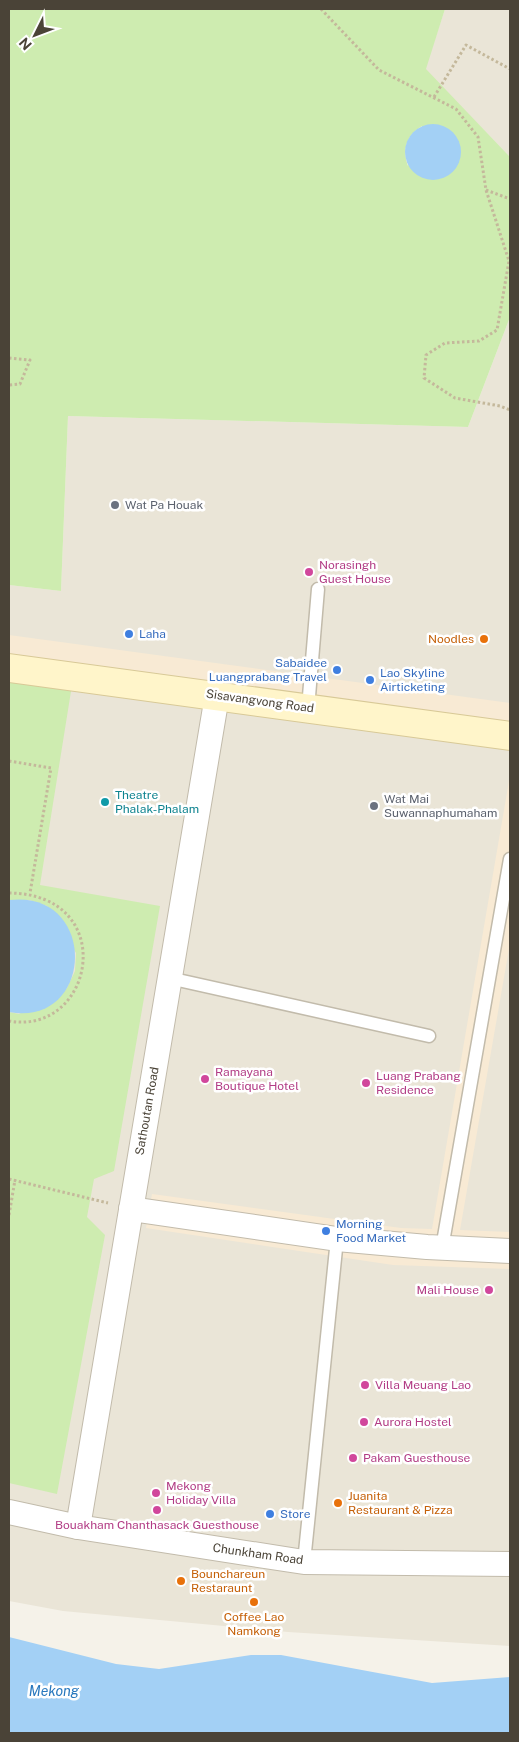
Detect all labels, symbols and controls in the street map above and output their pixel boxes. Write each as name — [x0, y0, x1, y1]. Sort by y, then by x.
north arrow — [10, 10, 60, 60]
text: N — [16, 34, 35, 53]
place label: Wat Pa Houak — [125, 498, 203, 512]
marker: Wat Pa Houak — [109, 499, 121, 511]
place label: Norasingh Guest House — [319, 558, 391, 586]
marker: Norasingh Guest House — [303, 566, 315, 578]
place label: Laha — [139, 627, 166, 641]
marker: Laha — [123, 628, 135, 640]
place label: Noodles — [428, 632, 474, 646]
marker: Noodles — [478, 633, 490, 645]
place label: Sabaidee Luangprabang Travel — [209, 656, 327, 684]
marker: Sabaidee Luangprabang Travel — [331, 664, 343, 676]
place label: Lao Skyline Airticketing — [380, 666, 445, 694]
marker: Lao Skyline Airticketing — [364, 674, 376, 686]
street label: Sisavangvong Road — [205, 686, 315, 716]
place label: Theatre Phalak-Phalam — [115, 788, 199, 816]
place label: Wat Mai Suwannaphumaham — [384, 792, 497, 820]
marker: Theatre Phalak-Phalam — [99, 796, 111, 808]
marker: Wat Mai Suwannaphumaham — [368, 800, 380, 812]
place label: Ramayana Boutique Hotel — [215, 1065, 299, 1093]
street label: Sathoutan Road — [132, 1066, 162, 1156]
place label: Luang Prabang Residence — [376, 1069, 461, 1097]
marker: Ramayana Boutique Hotel — [199, 1073, 211, 1085]
marker: Luang Prabang Residence — [360, 1077, 372, 1089]
place label: Morning Food Market — [336, 1217, 406, 1245]
marker: Morning Food Market — [320, 1225, 332, 1237]
place label: Mali House — [417, 1283, 479, 1297]
marker: Mali House — [483, 1284, 495, 1296]
place label: Villa Meuang Lao — [375, 1378, 471, 1392]
marker: Villa Meuang Lao — [359, 1379, 371, 1391]
place label: Aurora Hostel — [374, 1415, 452, 1429]
marker: Aurora Hostel — [358, 1416, 370, 1428]
place label: Pakam Guesthouse — [363, 1451, 471, 1465]
marker: Pakam Guesthouse — [347, 1452, 359, 1464]
place label: Mekong Holiday Villa — [166, 1479, 236, 1507]
marker: Mekong Holiday Villa — [150, 1487, 162, 1499]
place label: Juanita Restaurant & Pizza — [348, 1489, 453, 1517]
marker: Juanita Restaurant & Pizza — [332, 1497, 344, 1509]
marker: Bouakham Chanthasack Guesthouse — [151, 1504, 163, 1516]
place label: Store — [280, 1507, 311, 1521]
marker: Store — [264, 1508, 276, 1520]
place label: Bouakham Chanthasack Guesthouse — [55, 1518, 259, 1532]
street label: Chunkham Road — [212, 1541, 304, 1567]
place label: Bounchareun Restaraunt — [191, 1567, 265, 1595]
marker: Bounchareun Restaraunt — [175, 1575, 187, 1587]
marker: Coffee Lao Namkong — [248, 1596, 260, 1608]
place label: Coffee Lao Namkong — [224, 1610, 284, 1638]
water label: Mekong — [29, 1683, 80, 1699]

